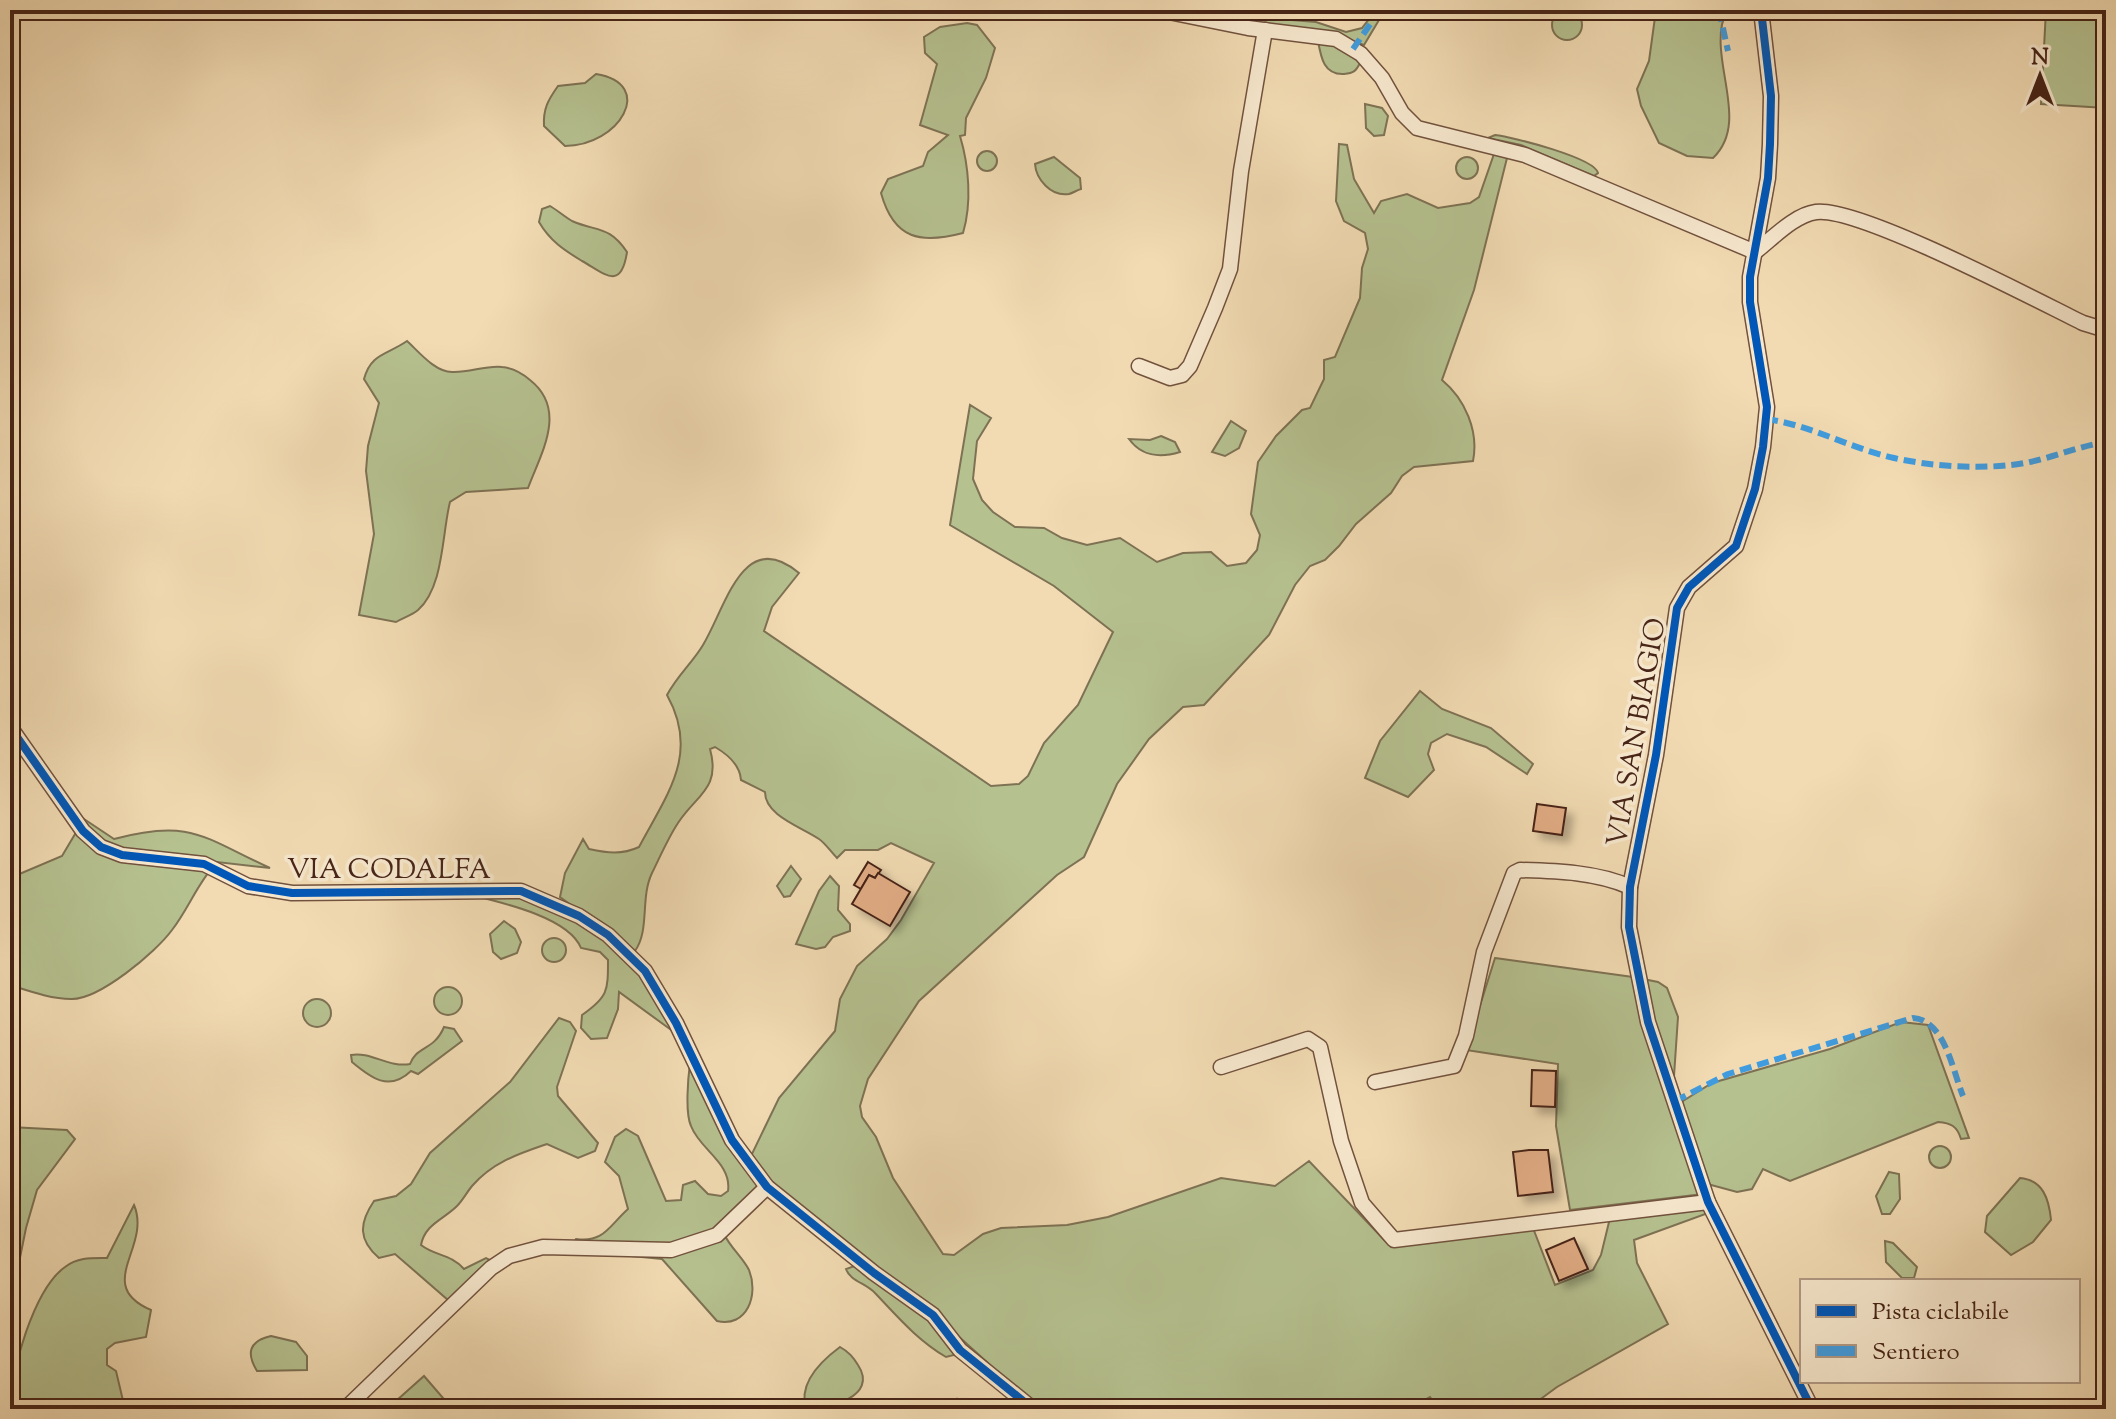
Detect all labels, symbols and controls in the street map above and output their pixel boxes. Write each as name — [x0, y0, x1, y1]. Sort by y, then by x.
north arrow — [2000, 36, 2080, 116]
text: N — [2031, 43, 2049, 75]
street label: VIA SAN BIAGIO — [1598, 615, 1678, 850]
street label: VIA CODALFA — [287, 851, 491, 891]
legend — [1800, 1279, 2080, 1383]
text: Pista ciclabile — [1872, 1296, 2009, 1330]
text: Sentiero — [1872, 1336, 1960, 1370]

